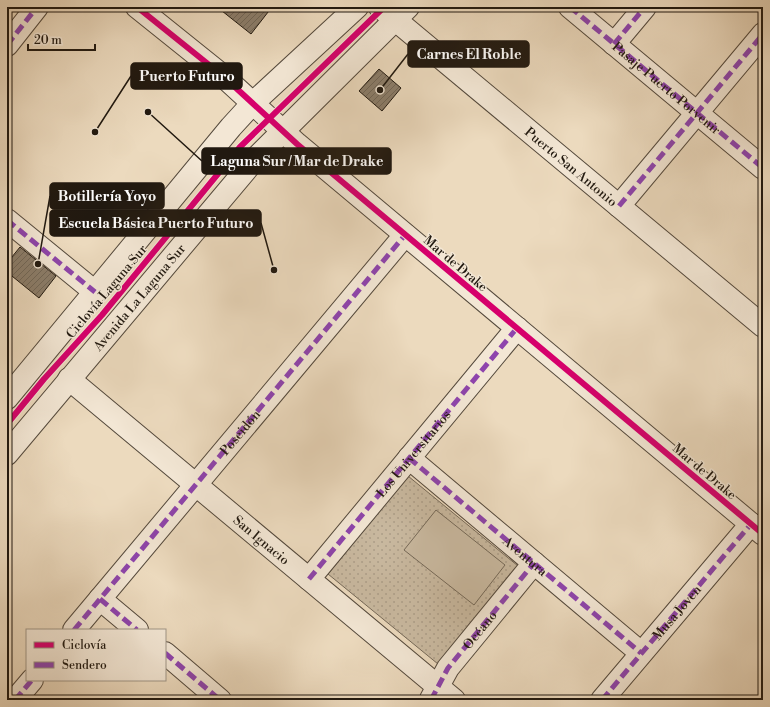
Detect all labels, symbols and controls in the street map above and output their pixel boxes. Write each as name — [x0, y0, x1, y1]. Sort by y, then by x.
scale bar — [28, 26, 95, 52]
text: 20 m — [34, 33, 62, 48]
street label: Pasaje Puerto Porvenir — [609, 39, 724, 138]
callout: Carnes El Roble — [408, 41, 529, 67]
text: Carnes El Roble — [417, 46, 522, 64]
callout: Puerto Futuro — [131, 63, 242, 89]
text: Puerto Futuro — [139, 68, 235, 86]
street label: Puerto San Antonio — [521, 124, 620, 210]
callout: Laguna Sur / Mar de Drake — [202, 148, 391, 174]
text: Laguna Sur / Mar de Drake — [211, 153, 384, 171]
callout: Botillería Yoyo — [50, 183, 164, 209]
text: Botillería Yoyo — [58, 188, 156, 206]
callout: Escuela Básica Puerto Futuro — [50, 210, 261, 236]
text: Escuela Básica Puerto Futuro — [59, 215, 253, 233]
street label: Mar de Drake — [420, 232, 491, 295]
street label: Ciclovía Laguna Sur — [63, 241, 151, 342]
street label: Avenida La Laguna Sur — [90, 241, 189, 355]
street label: Poseidón — [217, 407, 264, 459]
street label: Los Universitarios — [373, 407, 455, 501]
street label: Mar de Drake — [669, 440, 740, 503]
street label: San Ignacio — [230, 512, 293, 569]
street label: Aventura — [498, 533, 551, 580]
street label: Musa Joven — [649, 582, 705, 644]
street label: Océano — [460, 608, 501, 653]
legend — [26, 629, 166, 681]
text: Ciclovía — [62, 638, 107, 653]
text: Sendero — [62, 658, 107, 673]

